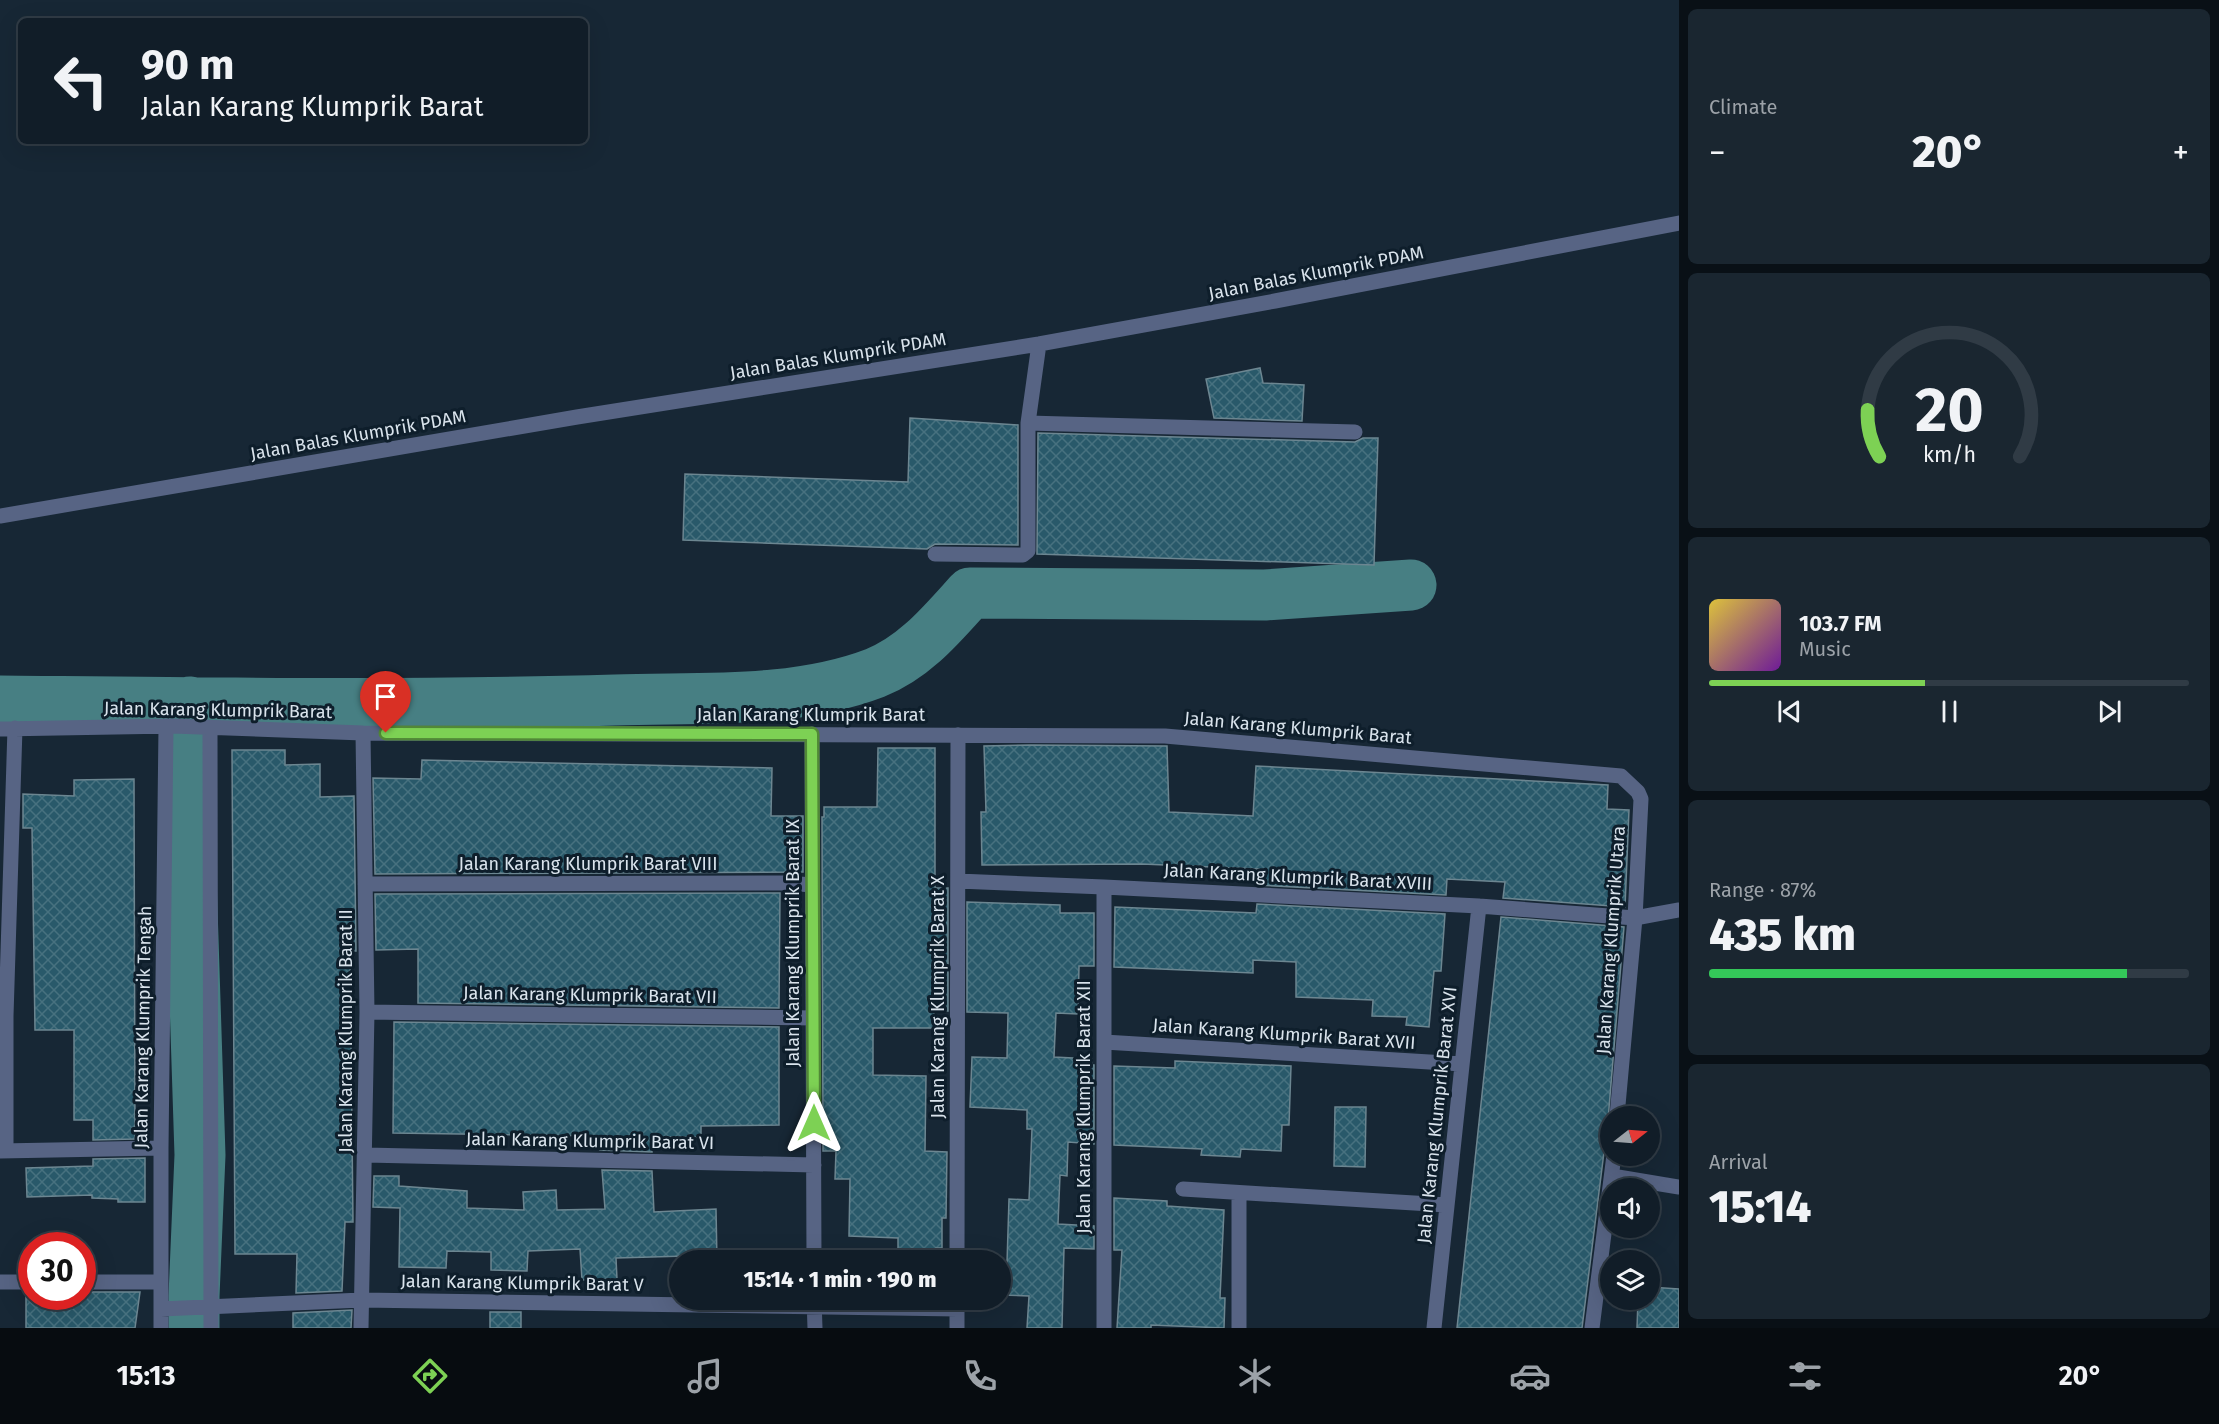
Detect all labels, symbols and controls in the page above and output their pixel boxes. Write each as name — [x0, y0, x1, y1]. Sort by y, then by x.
text: 90 m — [141, 40, 235, 90]
icon: left — [42, 42, 120, 120]
text: Jalan Karang Klumprik Barat — [141, 91, 483, 123]
text: Climate — [1709, 95, 1777, 119]
text: 20° — [1912, 125, 1986, 179]
text: − — [1709, 133, 1726, 173]
text: + — [2173, 133, 2189, 173]
street label: Jalan Balas Klumprik PDAM — [1207, 241, 1425, 305]
street label: Jalan Balas Klumprik PDAM — [728, 328, 948, 384]
text: 20 — [1915, 373, 1983, 448]
street label: Jalan Balas Klumprik PDAM — [248, 405, 468, 465]
text: km/h — [1922, 443, 1976, 469]
text: 103.7 FM — [1799, 610, 1882, 637]
text: Music — [1799, 637, 1851, 661]
pin — [360, 671, 411, 733]
icon: arrive — [369, 680, 402, 713]
icon: previous — [1773, 695, 1806, 728]
icon: pause — [1933, 695, 1966, 728]
icon: next — [2093, 695, 2126, 728]
street label: Jalan Karang Klumprik Barat — [104, 697, 333, 723]
street label: Jalan Karang Klumprik Barat — [697, 704, 926, 726]
street label: Jalan Karang Klumprik Barat — [1183, 707, 1413, 749]
street label: Jalan Karang Klumprik Barat IX — [782, 819, 804, 1067]
street label: Jalan Karang Klumprik Utara — [1592, 825, 1630, 1055]
street label: Jalan Karang Klumprik Barat VIII — [459, 853, 717, 875]
street label: Jalan Karang Klumprik Barat XVIII — [1163, 859, 1433, 895]
street label: Jalan Karang Klumprik Barat X — [927, 875, 949, 1118]
text: Range · 87% — [1709, 878, 1816, 902]
street label: Jalan Karang Klumprik Tengah — [130, 905, 156, 1149]
text: 435 km — [1709, 908, 1856, 962]
street label: Jalan Karang Klumprik Barat II — [335, 909, 357, 1153]
street label: Jalan Karang Klumprik Barat XII — [1073, 980, 1095, 1234]
street label: Jalan Karang Klumprik Barat VII — [463, 982, 717, 1008]
street label: Jalan Karang Klumprik Barat XVI — [1413, 986, 1461, 1244]
street label: Jalan Karang Klumprik Barat XVII — [1152, 1014, 1416, 1054]
position arrow — [782, 1091, 846, 1155]
north arrow — [1600, 1106, 1660, 1166]
map controls — [1600, 1106, 1660, 1310]
street label: Jalan Karang Klumprik Barat VI — [466, 1128, 714, 1154]
text: Arrival — [1709, 1150, 1768, 1174]
button: sound — [1600, 1178, 1660, 1238]
text: 15:14 — [1709, 1180, 1811, 1234]
speed limit sign: 30 — [18, 1232, 96, 1310]
button: layers — [1600, 1250, 1660, 1310]
text: 15:14 · 1 min · 190 m — [743, 1266, 937, 1293]
street label: Jalan Karang Klumprik Barat V — [400, 1270, 644, 1296]
icon: directions — [409, 1355, 451, 1397]
icon: music — [684, 1355, 726, 1397]
icon: phone — [959, 1355, 1001, 1397]
icon: climate — [1234, 1355, 1276, 1397]
icon: car — [1509, 1355, 1551, 1397]
icon: filters — [1784, 1355, 1826, 1397]
text: 15:13 — [117, 1360, 176, 1392]
text: 20° — [2059, 1360, 2102, 1392]

